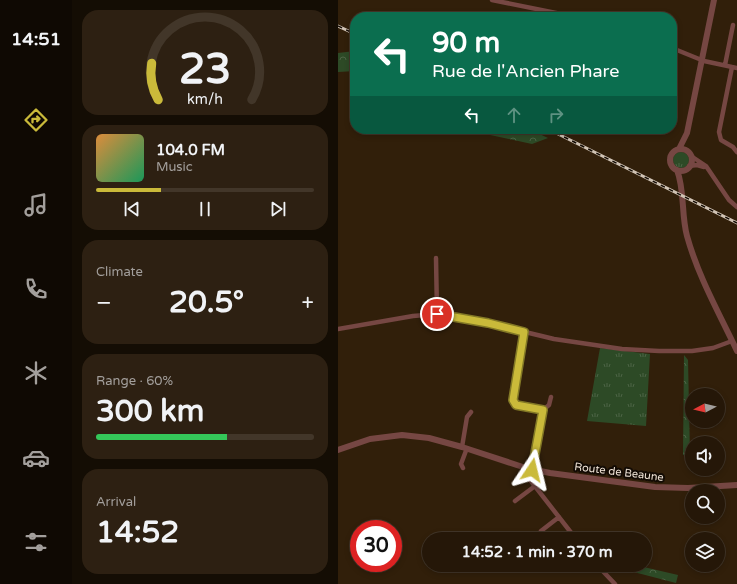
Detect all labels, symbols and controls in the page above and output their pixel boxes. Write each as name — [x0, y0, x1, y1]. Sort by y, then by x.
text: 90 m — [432, 26, 500, 60]
text: 14:51 — [11, 28, 61, 50]
icon: left — [366, 28, 418, 80]
text: 23 — [179, 45, 231, 95]
text: Rue de l'Ancien Phare — [432, 60, 619, 82]
text: km/h — [187, 91, 223, 108]
icon: left — [461, 104, 483, 126]
icon: ahead — [503, 104, 525, 126]
icon: right — [545, 104, 567, 126]
icon: directions — [22, 106, 50, 134]
text: 104.0 FM — [156, 141, 225, 159]
text: Music — [156, 159, 193, 175]
icon: music — [22, 191, 50, 219]
icon: previous — [121, 198, 143, 220]
icon: pause — [194, 198, 216, 220]
icon: next — [267, 198, 289, 220]
text: Climate — [96, 264, 143, 280]
icon: phone — [22, 275, 50, 303]
text: 20.5° — [169, 284, 244, 321]
text: − — [96, 290, 112, 316]
text: + — [302, 290, 314, 316]
pin — [420, 297, 454, 331]
icon: arrive — [426, 303, 448, 325]
icon: climate — [22, 359, 50, 387]
text: Range · 60% — [96, 373, 173, 389]
north arrow — [685, 388, 725, 428]
map controls — [685, 388, 725, 572]
text: 300 km — [96, 393, 204, 430]
button: sound — [685, 436, 725, 476]
icon: car — [22, 444, 50, 472]
position arrow — [511, 449, 553, 491]
street label: Route de Beaune — [574, 460, 664, 484]
button: search — [685, 484, 725, 524]
text: Arrival — [96, 494, 136, 510]
text: 14:52 — [96, 514, 179, 551]
speed limit sign: 30 — [350, 520, 402, 572]
icon: filters — [22, 528, 50, 556]
button: layers — [685, 532, 725, 572]
text: 14:52 · 1 min · 370 m — [462, 543, 612, 561]

